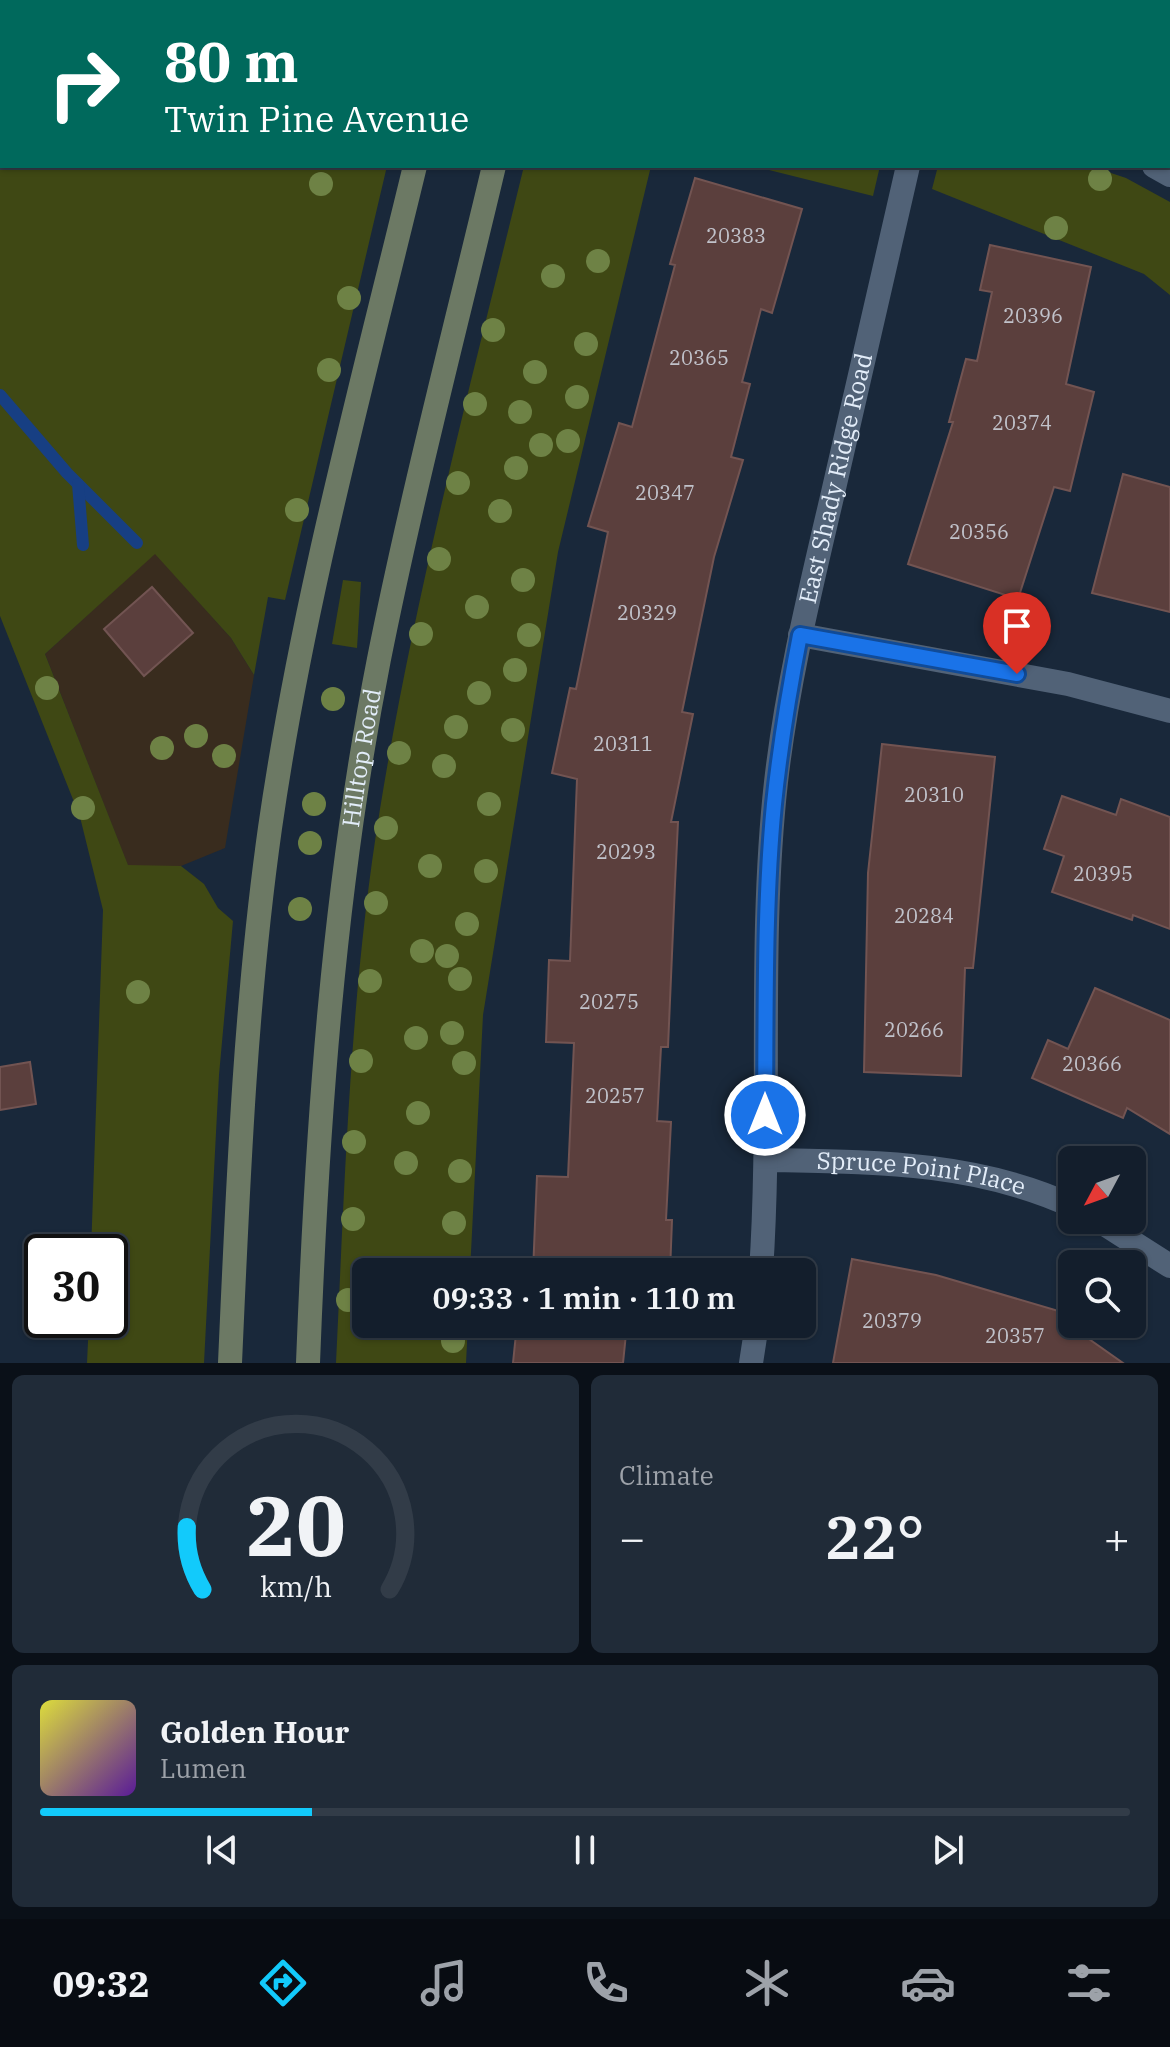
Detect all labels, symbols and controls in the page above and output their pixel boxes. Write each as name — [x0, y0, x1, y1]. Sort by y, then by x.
text: 80 m — [164, 25, 299, 97]
icon: right — [32, 32, 136, 136]
text: Twin Pine Avenue — [164, 95, 469, 142]
house number: 20383 — [706, 222, 766, 249]
house number: 20396 — [1003, 302, 1063, 329]
house number: 20365 — [669, 344, 729, 371]
street label: East Shady Ridge Road — [791, 350, 879, 607]
house number: 20374 — [992, 409, 1052, 436]
house number: 20347 — [635, 479, 695, 506]
house number: 20356 — [949, 518, 1009, 545]
pin — [983, 592, 1051, 674]
house number: 20329 — [617, 599, 677, 626]
icon: arrive — [995, 604, 1039, 648]
street label: Hilltop Road — [334, 685, 388, 829]
house number: 20311 — [593, 730, 653, 757]
house number: 20310 — [904, 781, 964, 808]
house number: 20293 — [596, 838, 656, 865]
house number: 20395 — [1073, 860, 1133, 887]
house number: 20284 — [894, 902, 954, 929]
house number: 20275 — [579, 988, 639, 1015]
house number: 20266 — [884, 1016, 944, 1043]
house number: 20366 — [1062, 1050, 1122, 1077]
position arrow — [723, 1073, 807, 1157]
house number: 20257 — [585, 1082, 645, 1109]
street label: Spruce Point Place — [816, 1144, 1030, 1202]
north arrow — [1058, 1146, 1146, 1234]
map controls — [1058, 1146, 1146, 1338]
speed limit sign: 30 — [24, 1234, 128, 1338]
button: search — [1058, 1250, 1146, 1338]
text: 09:33 · 1 min · 110 m — [433, 1278, 735, 1317]
house number: 20379 — [862, 1307, 922, 1334]
house number: 20357 — [985, 1322, 1045, 1349]
text: Climate — [619, 1458, 714, 1492]
text: 20 — [246, 1471, 345, 1579]
text: 22° — [824, 1497, 925, 1576]
text: − — [619, 1509, 645, 1566]
text: + — [1104, 1509, 1130, 1566]
text: km/h — [259, 1568, 332, 1605]
text: Golden Hour — [160, 1712, 349, 1751]
text: Lumen — [160, 1751, 247, 1785]
icon: previous — [200, 1828, 244, 1872]
icon: pause — [563, 1828, 607, 1872]
icon: next — [926, 1828, 970, 1872]
icon: directions — [255, 1955, 311, 2011]
icon: music — [416, 1955, 472, 2011]
icon: phone — [578, 1955, 634, 2011]
icon: climate — [739, 1955, 795, 2011]
icon: car — [900, 1955, 956, 2011]
icon: filters — [1061, 1955, 1117, 2011]
text: 09:32 — [53, 1960, 150, 2007]

